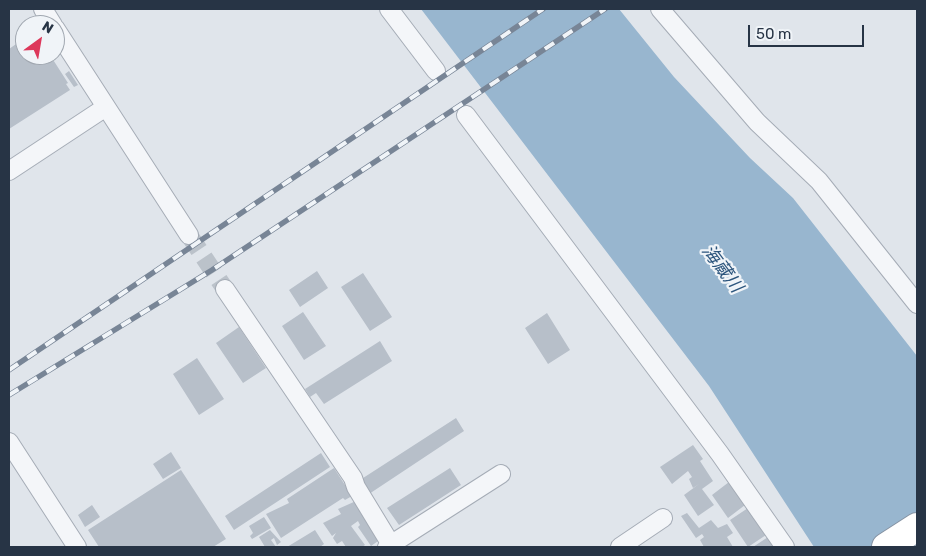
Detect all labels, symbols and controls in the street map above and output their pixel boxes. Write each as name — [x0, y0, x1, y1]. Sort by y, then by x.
north arrow — [15, 15, 65, 65]
scale bar — [751, 15, 867, 47]
text: N — [39, 18, 56, 38]
text: 50 m — [756, 25, 791, 43]
water label: 海蔵川 — [697, 241, 747, 297]

